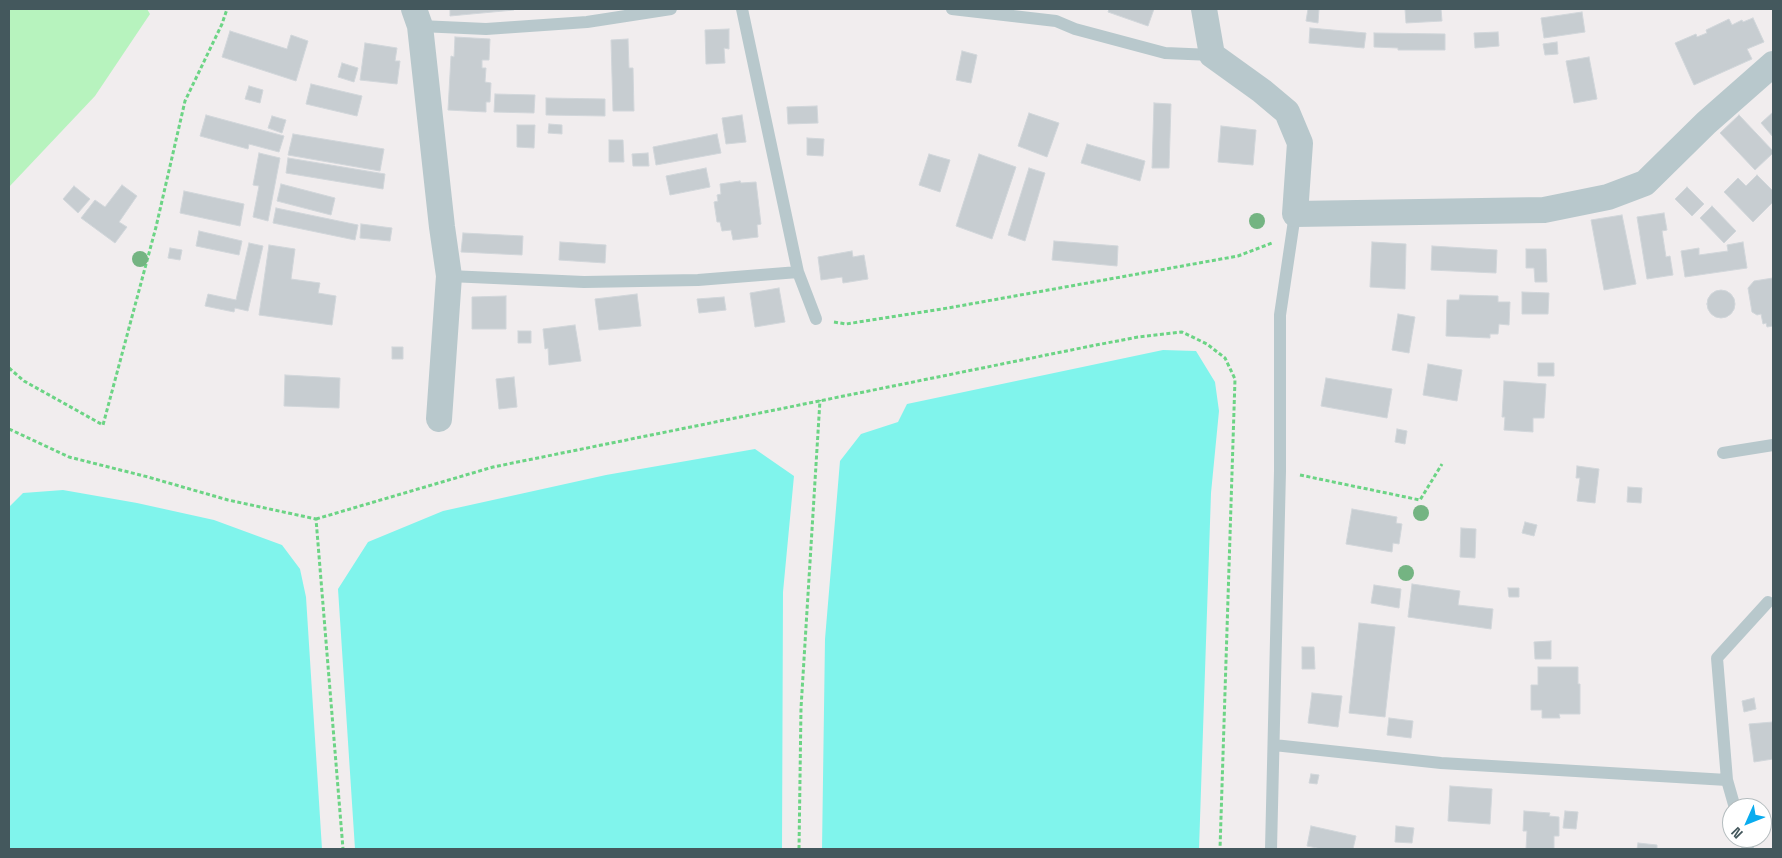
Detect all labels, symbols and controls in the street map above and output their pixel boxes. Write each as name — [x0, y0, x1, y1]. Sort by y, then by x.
north arrow — [1722, 798, 1772, 848]
text: N — [1727, 823, 1747, 842]

